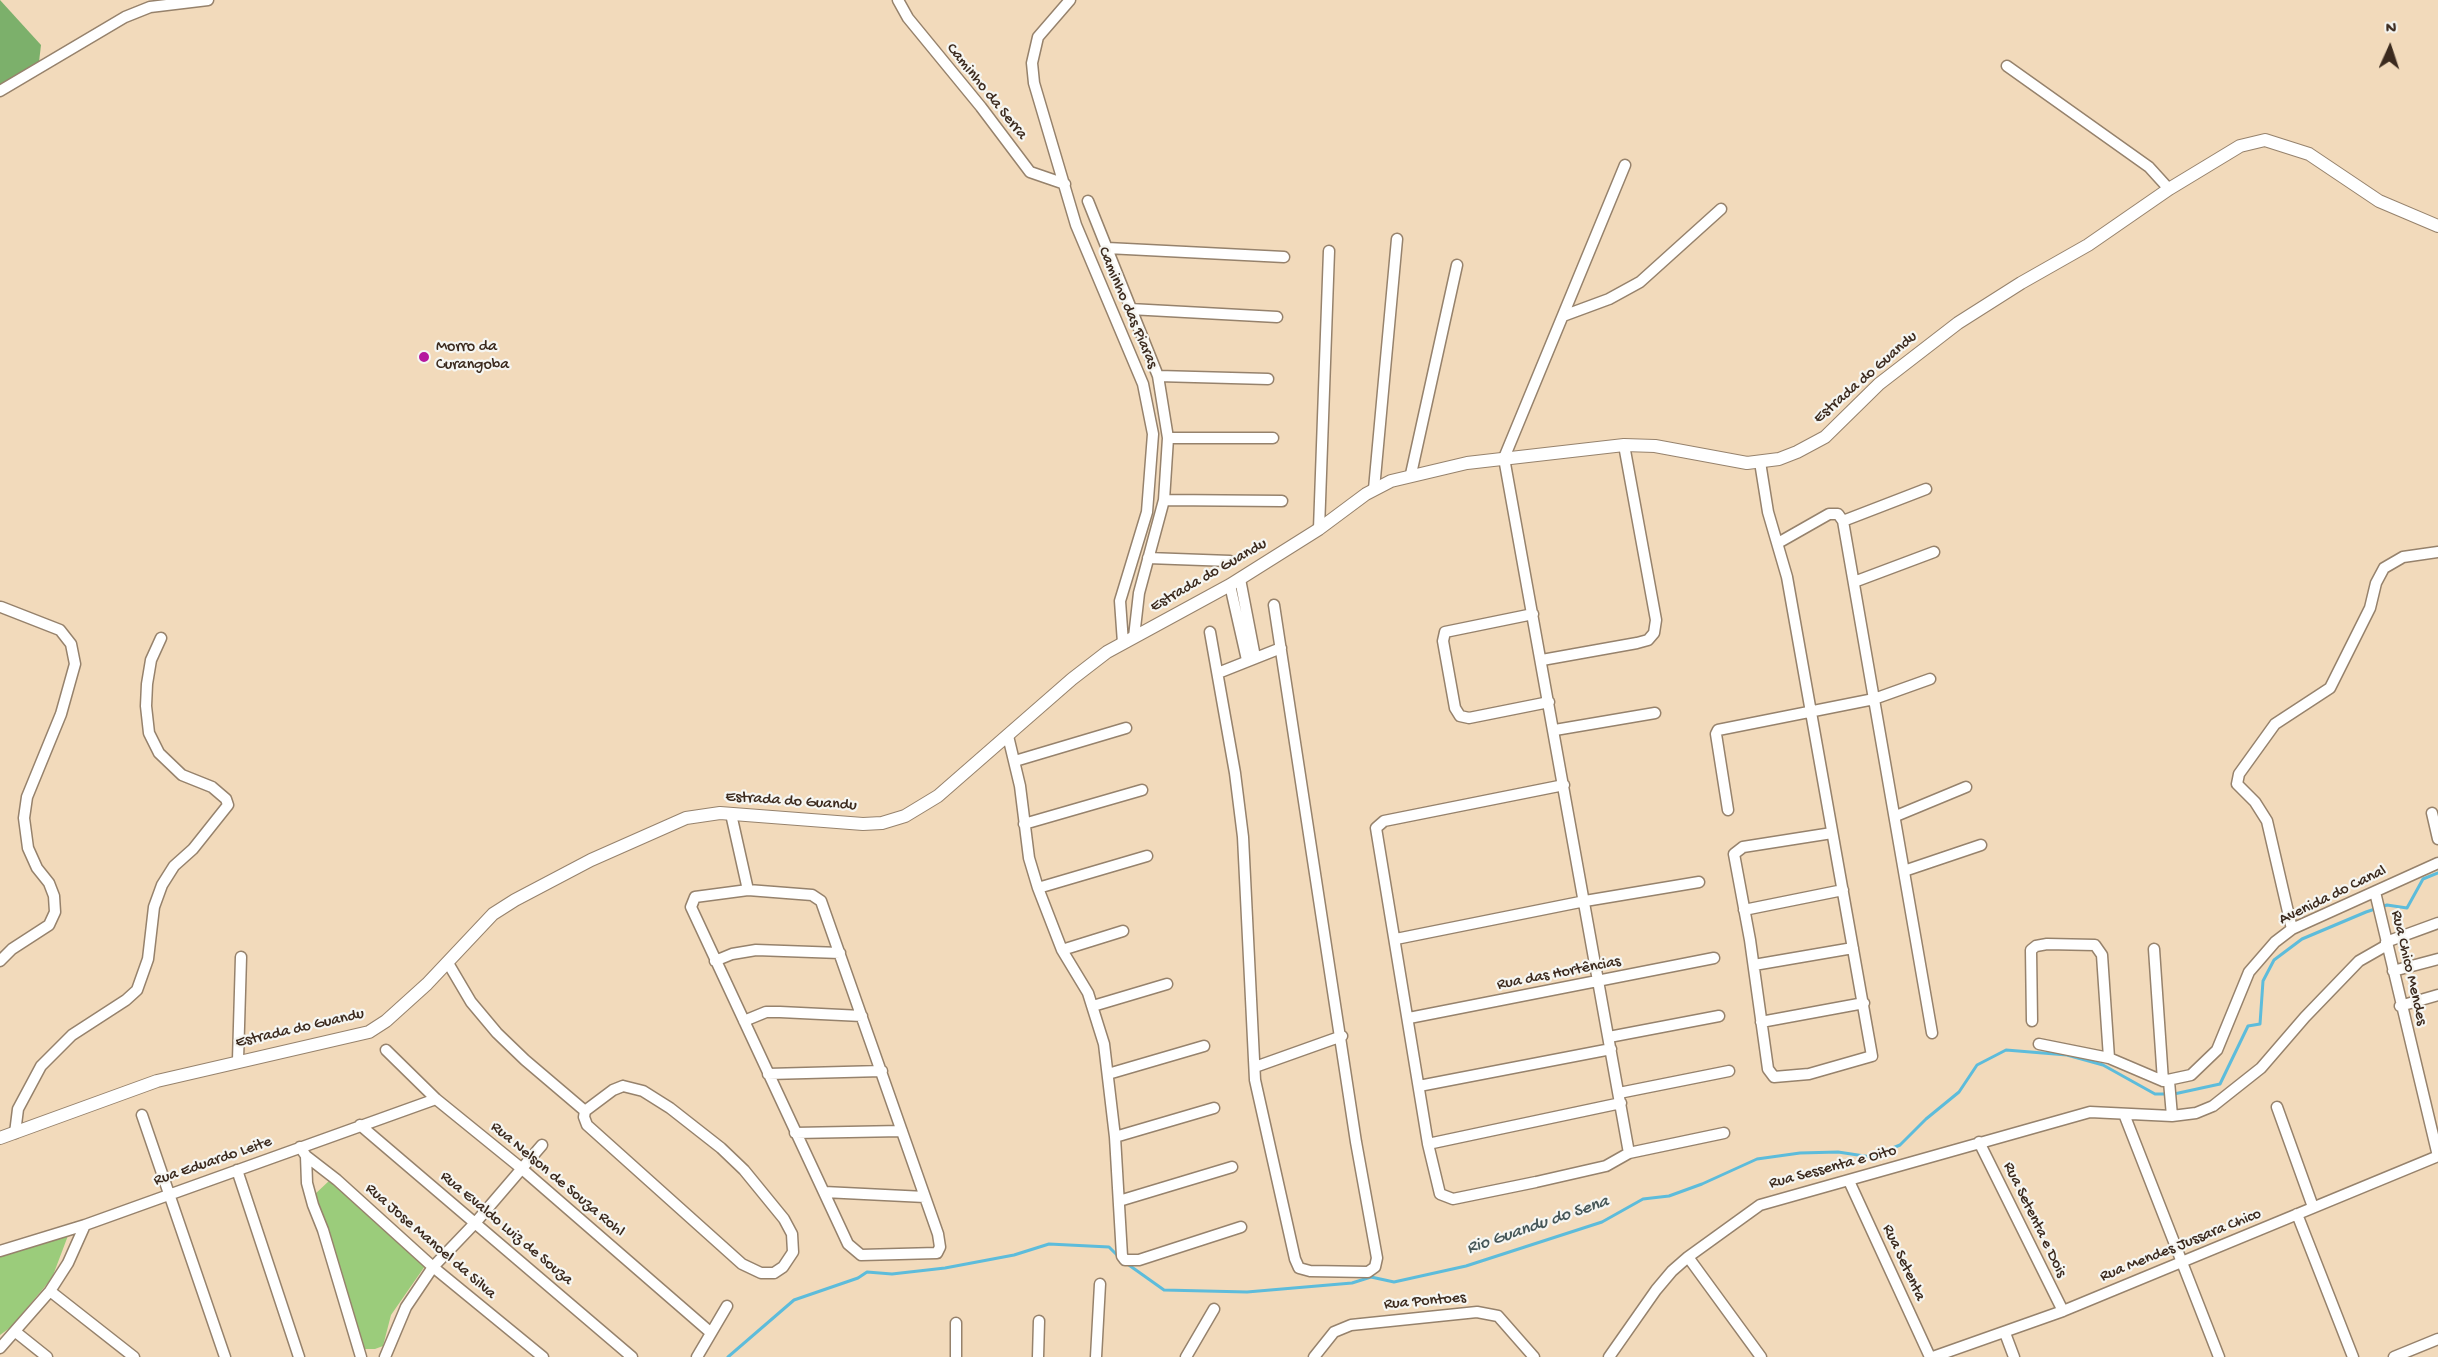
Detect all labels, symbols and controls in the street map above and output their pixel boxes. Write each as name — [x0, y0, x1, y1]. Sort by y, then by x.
north arrow — [2360, 18, 2420, 78]
text: N — [2385, 20, 2397, 39]
street label: Caminho da Serra — [941, 40, 1031, 144]
street label: Caminho das Piaras — [1093, 244, 1161, 372]
street label: Estrada do Guandu — [1810, 328, 1922, 428]
place label: Morro da Curangoba — [436, 338, 509, 376]
marker: Morro da Curangoba — [417, 350, 431, 364]
street label: Estrada do Guandu — [1147, 535, 1271, 617]
street label: Estrada do Guandu — [725, 788, 857, 816]
street label: Avenida do Canal — [2276, 862, 2390, 930]
street label: Rua Chico Mendes — [2385, 909, 2431, 1027]
street label: Rua das Hortências — [1495, 953, 1623, 995]
street label: Estrada do Guandu — [234, 1005, 366, 1053]
street label: Rua Nelson de Souza Rohl — [486, 1118, 628, 1242]
street label: Rua Eduardo Leite — [151, 1133, 275, 1191]
street label: Rua Sessenta e Oito — [1767, 1142, 1899, 1194]
street label: Rua Setenta e Dois — [1998, 1159, 2070, 1281]
street label: Rua Evaldo Luiz de Souza — [436, 1168, 576, 1290]
street label: Rua Jose Manoel da Silva — [361, 1180, 499, 1304]
water label: Rio Guandu do Sena — [1464, 1192, 1612, 1260]
street label: Rua Mendes Jussara Chico — [2098, 1205, 2264, 1287]
street label: Rua Setenta — [1877, 1222, 1929, 1304]
street label: Rua Pontoes — [1383, 1289, 1467, 1315]

